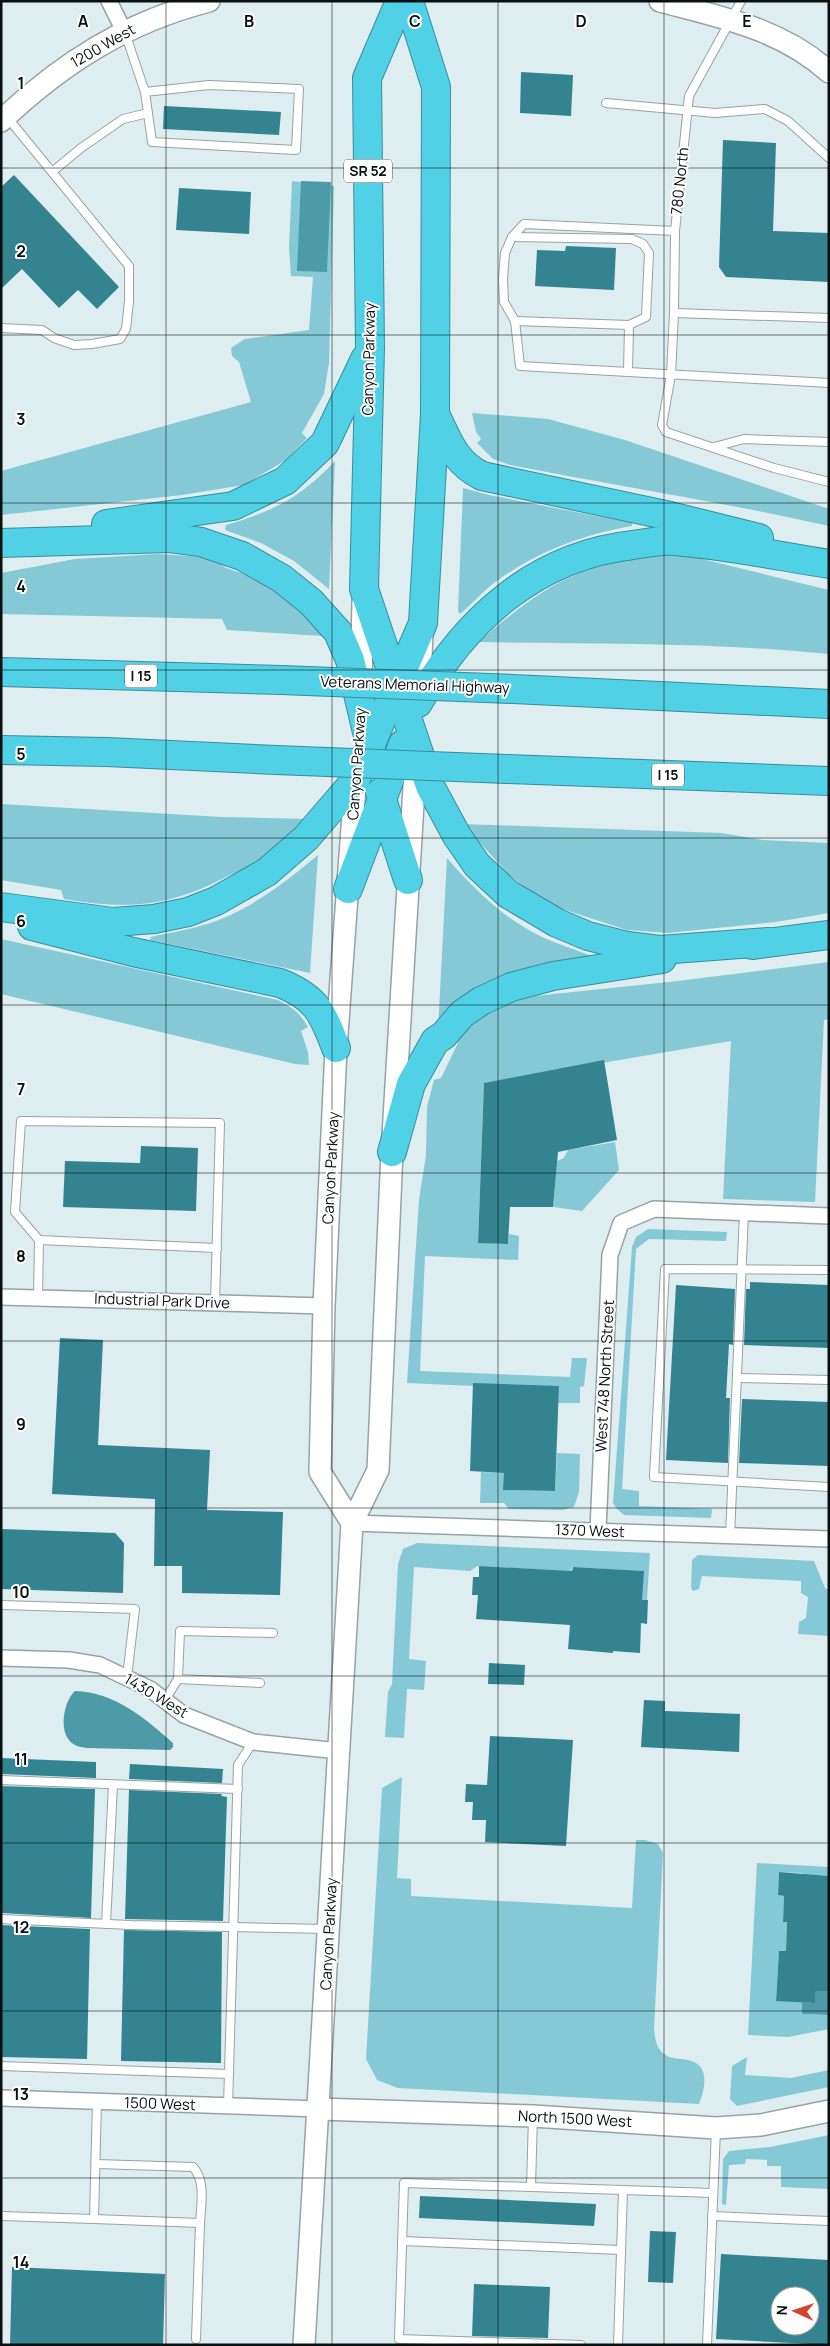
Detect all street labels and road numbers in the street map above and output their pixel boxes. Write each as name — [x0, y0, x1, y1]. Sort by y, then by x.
street label: 1200 West — [67, 19, 139, 73]
street label: 780 North — [666, 146, 694, 216]
road number: SR 52 — [344, 160, 392, 182]
street label: Canyon Parkway — [357, 302, 380, 416]
road number: I 15 — [125, 664, 157, 688]
street label: Veterans Memorial Highway — [320, 671, 510, 698]
street label: Canyon Parkway — [342, 707, 371, 821]
road number: I 15 — [652, 764, 684, 786]
street label: Canyon Parkway — [317, 1111, 344, 1225]
street label: Industrial Park Drive — [94, 1288, 230, 1313]
street label: West 748 North Street — [590, 1299, 619, 1453]
street label: 1370 West — [555, 1519, 625, 1542]
street label: 1430 West — [120, 1668, 192, 1723]
street label: Canyon Parkway — [315, 1877, 342, 1991]
street label: 1500 West — [124, 2092, 196, 2115]
street label: North 1500 West — [518, 2105, 633, 2132]

